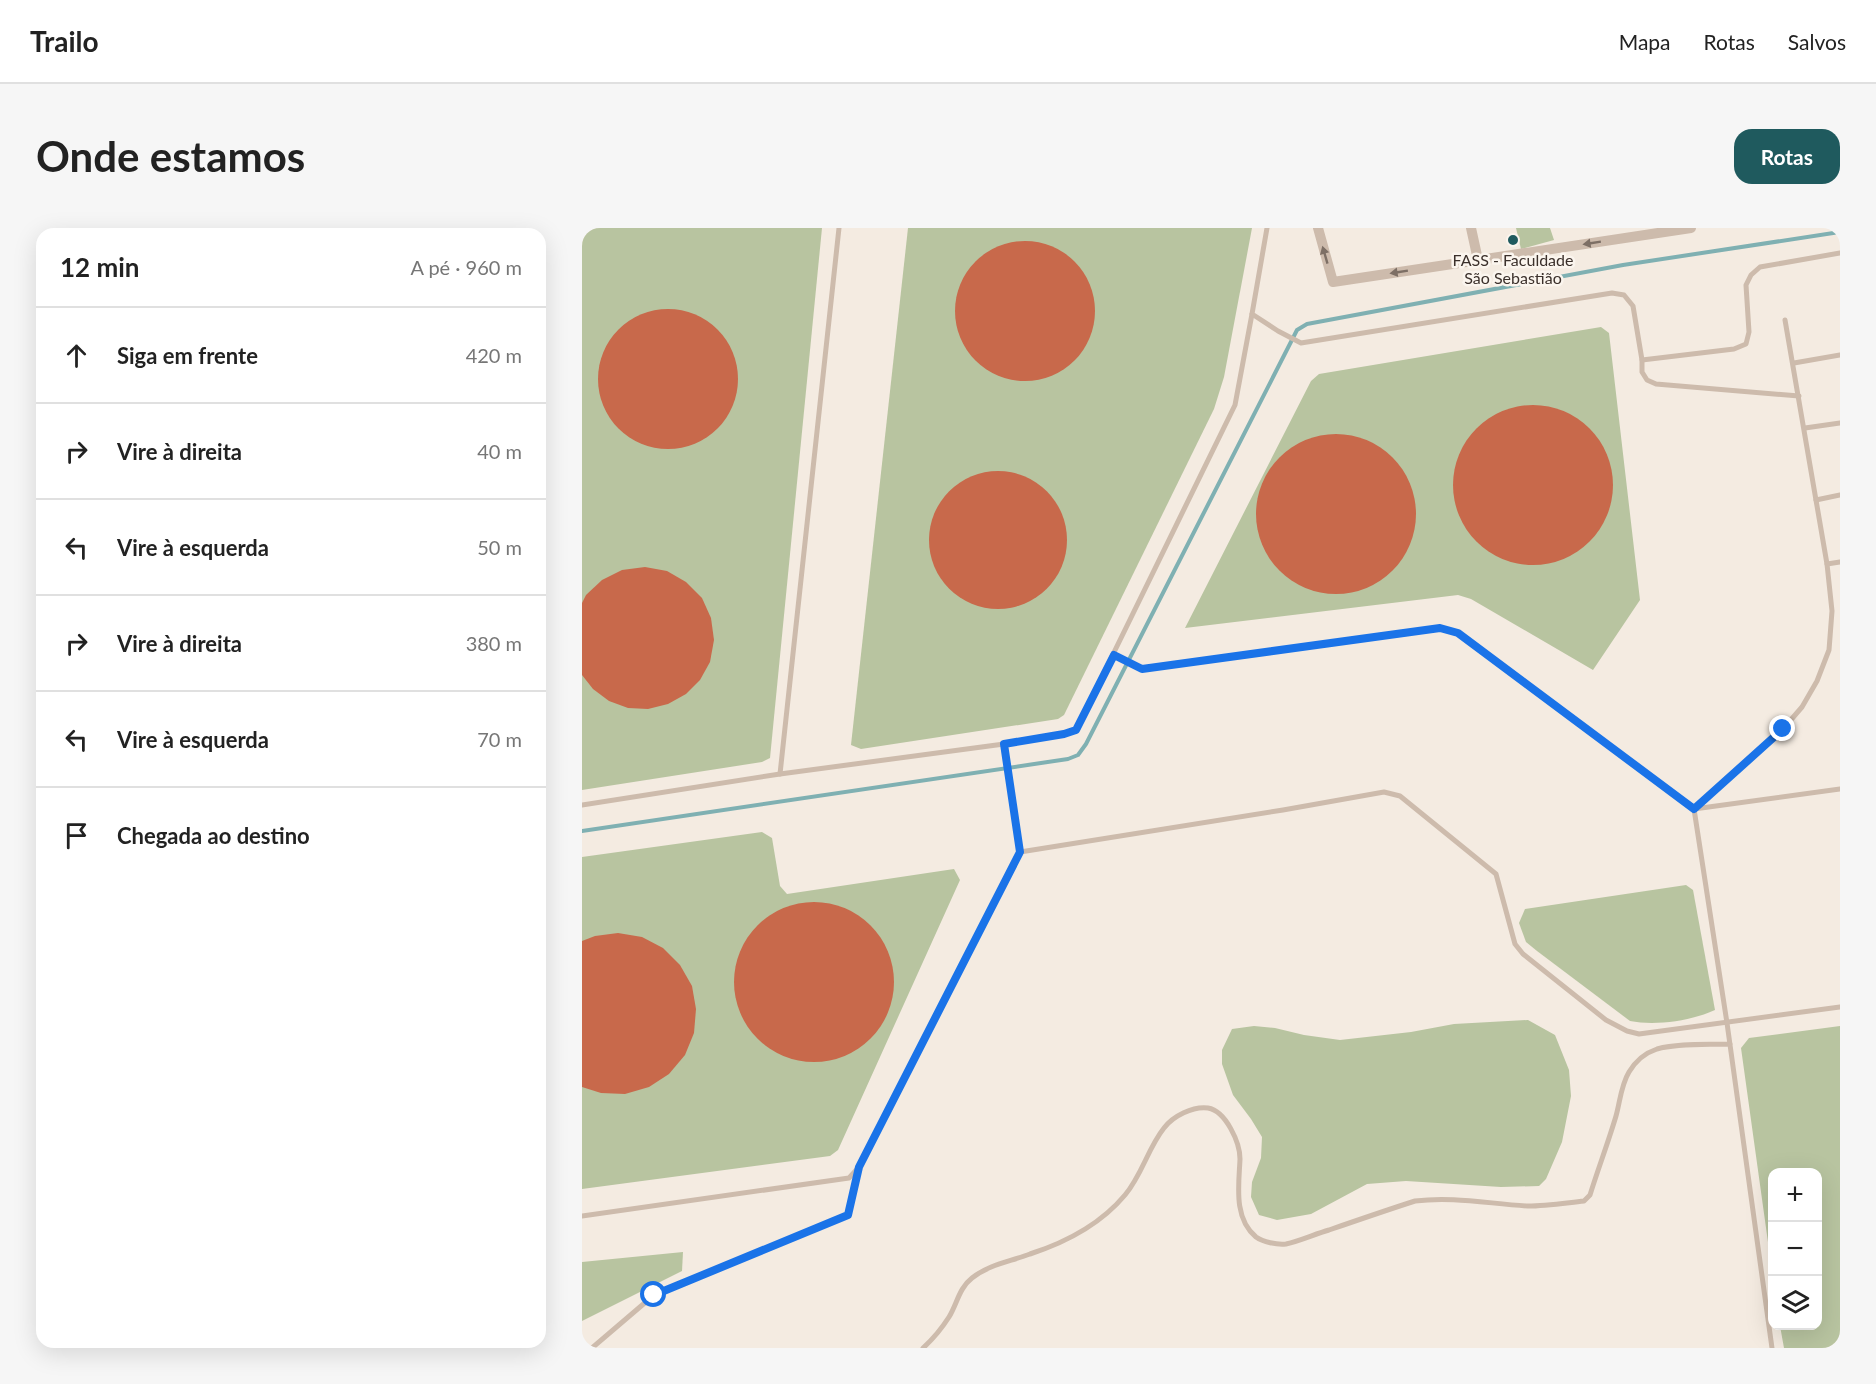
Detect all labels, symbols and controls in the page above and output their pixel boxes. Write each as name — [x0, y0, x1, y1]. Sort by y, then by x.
text: Trailo — [30, 24, 99, 58]
text: Mapa — [1619, 29, 1671, 54]
text: Rotas — [1704, 29, 1755, 54]
text: Salvos — [1788, 29, 1846, 54]
button: Rotas — [1734, 129, 1840, 184]
text: Onde estamos — [36, 131, 305, 181]
marker: FASS - Faculdade São Sebastião — [1506, 233, 1520, 247]
one-way arrow — [1582, 238, 1601, 247]
one-way arrow — [1320, 246, 1330, 264]
place label: FASS - Faculdade São Sebastião — [1453, 250, 1573, 287]
text: 12 min — [60, 251, 140, 283]
text: A pé · 960 m — [410, 255, 522, 279]
one-way arrow — [1390, 268, 1409, 277]
icon: ahead — [60, 339, 93, 372]
text: Siga em frente — [117, 342, 258, 369]
text: 420 m — [466, 343, 522, 367]
icon: right — [60, 435, 93, 468]
text: Vire à direita — [117, 438, 242, 465]
text: 40 m — [477, 439, 522, 463]
icon: left — [60, 531, 93, 564]
text: Vire à esquerda — [117, 534, 269, 561]
text: 50 m — [477, 535, 522, 559]
icon: right — [60, 627, 93, 660]
text: Vire à direita — [117, 630, 242, 657]
text: 380 m — [466, 631, 522, 655]
route end — [1769, 715, 1795, 741]
icon: left — [60, 723, 93, 756]
text: Vire à esquerda — [117, 726, 269, 753]
text: 70 m — [477, 727, 522, 751]
icon: arrive — [60, 819, 93, 852]
text: Chegada ao destino — [117, 822, 310, 849]
map controls — [1768, 1168, 1822, 1330]
button: + — [1768, 1168, 1822, 1222]
button: − — [1768, 1222, 1822, 1276]
button: layers — [1768, 1276, 1822, 1330]
route start — [640, 1281, 666, 1307]

